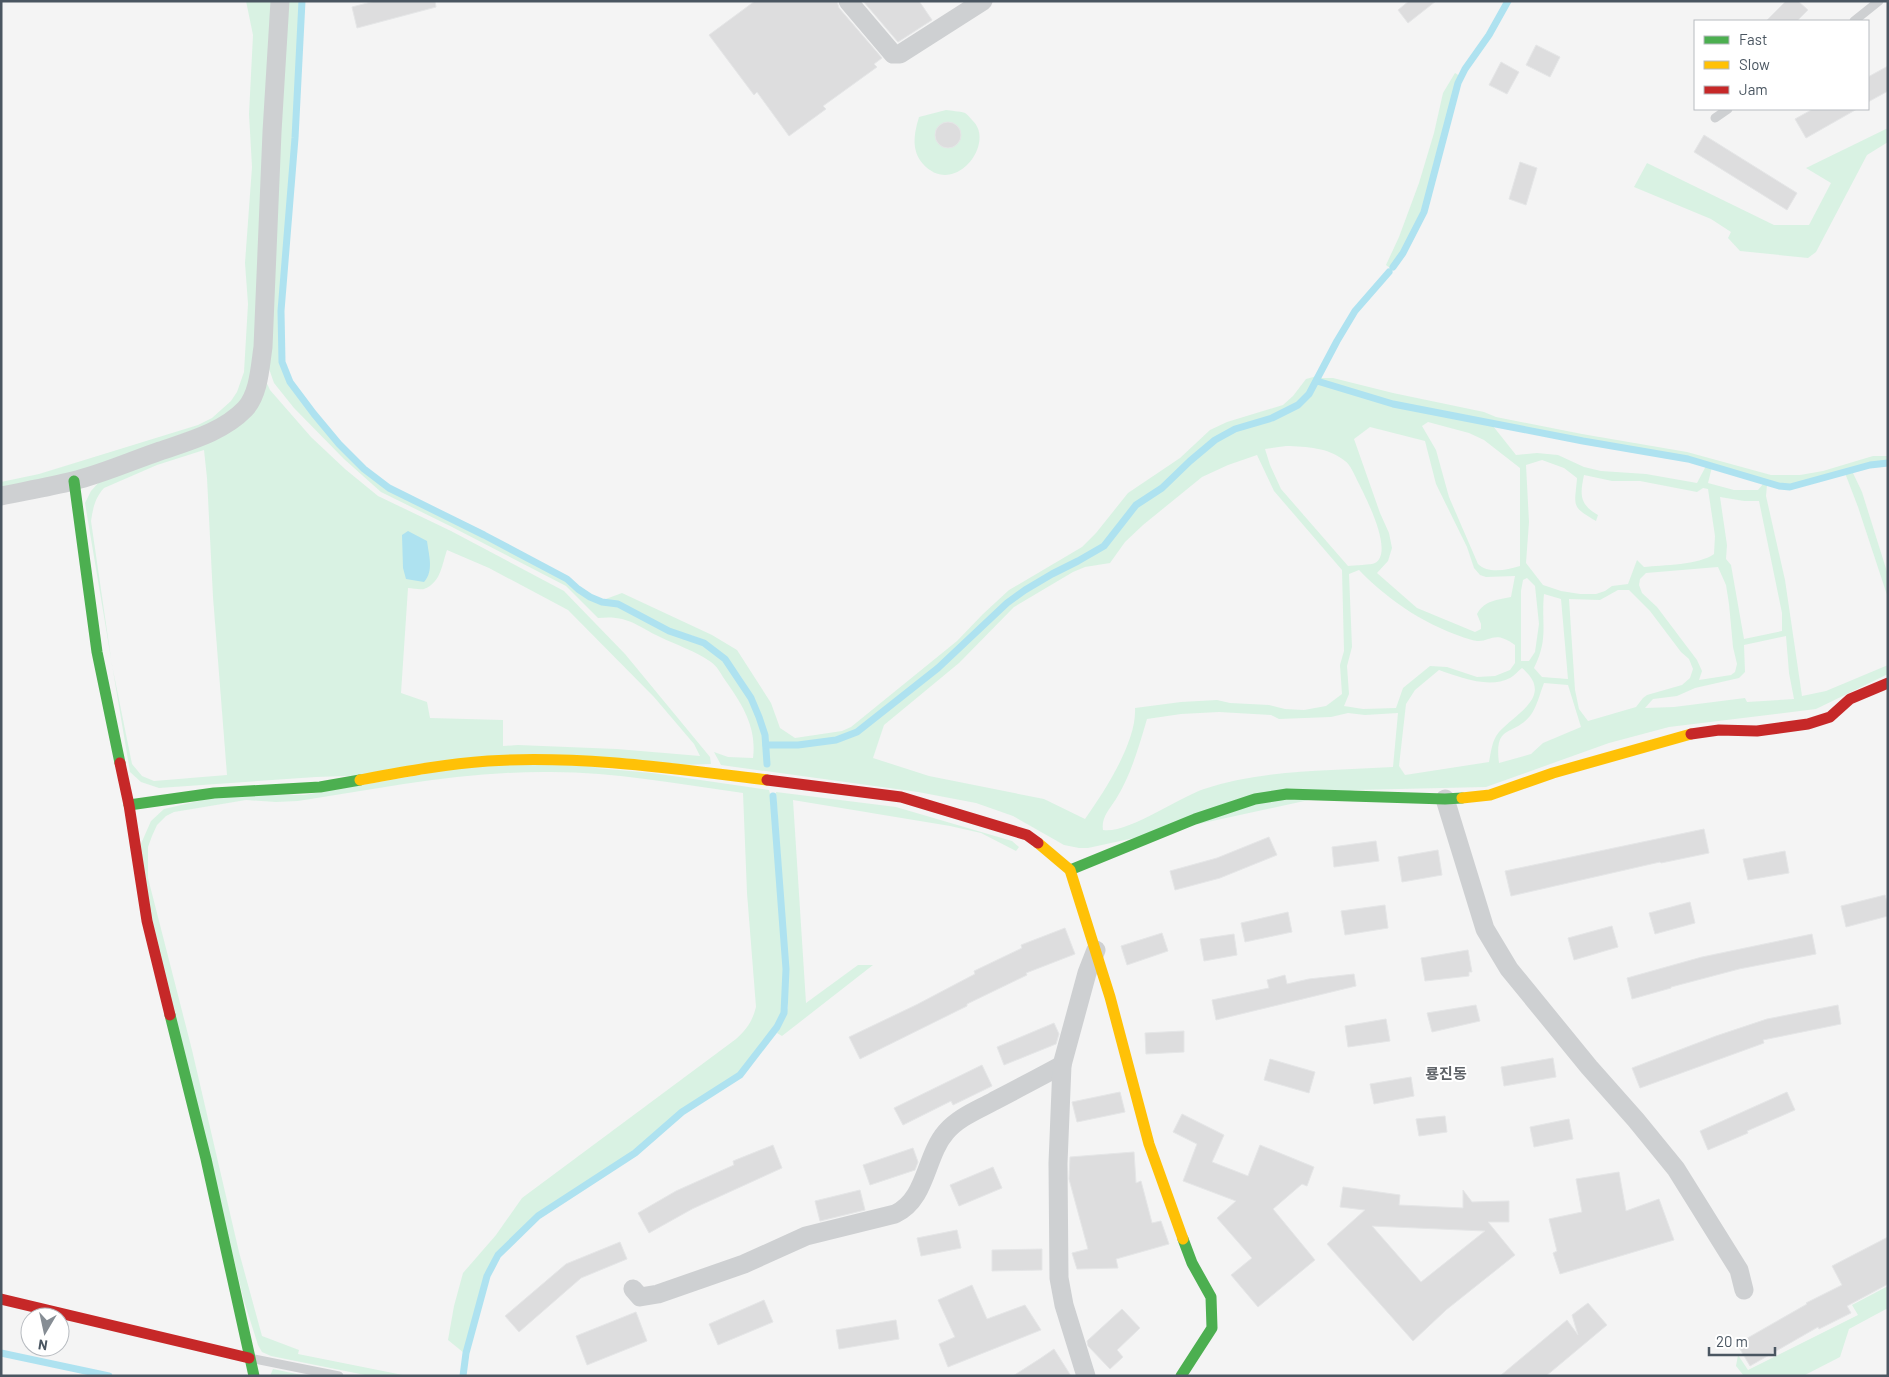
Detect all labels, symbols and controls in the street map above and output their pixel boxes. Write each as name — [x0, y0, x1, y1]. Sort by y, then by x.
legend — [1694, 20, 1869, 110]
text: Fast — [1739, 30, 1767, 48]
text: Slow — [1739, 55, 1770, 73]
text: Jam — [1739, 80, 1768, 98]
district label: 룡진동 — [1425, 1064, 1467, 1082]
north arrow — [20, 1307, 70, 1357]
scale bar — [1709, 1324, 1775, 1356]
text: 20 m — [1716, 1332, 1748, 1350]
text: N — [37, 1336, 49, 1354]

